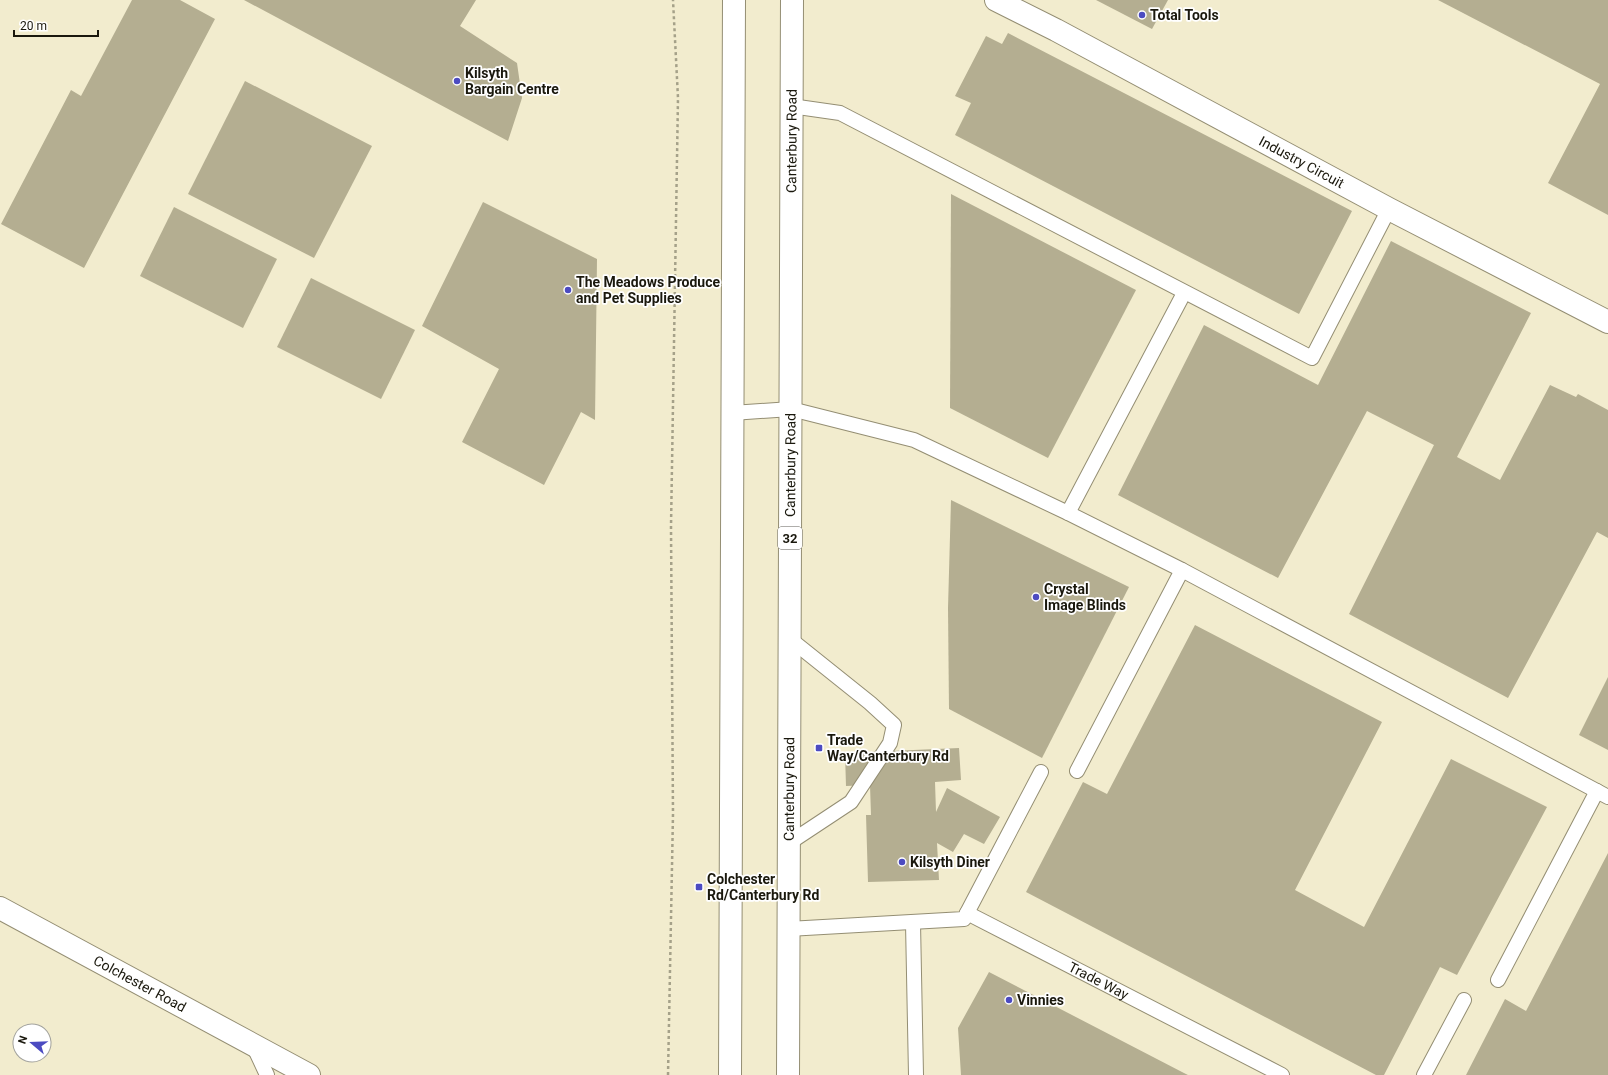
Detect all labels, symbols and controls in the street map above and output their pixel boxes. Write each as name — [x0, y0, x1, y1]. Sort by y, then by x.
place label: Total Tools — [1150, 7, 1219, 23]
marker: Total Tools — [1137, 10, 1147, 20]
scale bar — [14, 12, 98, 38]
text: 20 m — [20, 19, 47, 33]
place label: Kilsyth Bargain Centre — [465, 65, 559, 97]
marker: Kilsyth Bargain Centre — [452, 76, 462, 86]
street label: Canterbury Road — [783, 89, 800, 193]
street label: Industry Circuit — [1256, 133, 1347, 192]
place label: The Meadows Produce and Pet Supplies — [576, 274, 720, 306]
marker: The Meadows Produce and Pet Supplies — [563, 285, 573, 295]
street label: Canterbury Road — [782, 413, 798, 517]
road number: 32 — [778, 527, 802, 549]
place label: Crystal Image Blinds — [1044, 581, 1126, 613]
marker: Crystal Image Blinds — [1031, 592, 1041, 602]
place label: Trade Way/Canterbury Rd — [827, 732, 949, 764]
street label: Canterbury Road — [781, 737, 797, 841]
marker: Trade Way/Canterbury Rd — [814, 743, 824, 753]
place label: Kilsyth Diner — [910, 854, 990, 870]
marker: Kilsyth Diner — [897, 857, 907, 867]
place label: Colchester Rd/Canterbury Rd — [707, 871, 819, 903]
marker: Colchester Rd/Canterbury Rd — [694, 882, 704, 892]
street label: Colchester Road — [91, 952, 189, 1015]
street label: Trade Way — [1066, 959, 1132, 1003]
place label: Vinnies — [1017, 992, 1064, 1008]
marker: Vinnies — [1004, 995, 1014, 1005]
north arrow — [12, 1023, 52, 1063]
text: N — [16, 1034, 31, 1046]

